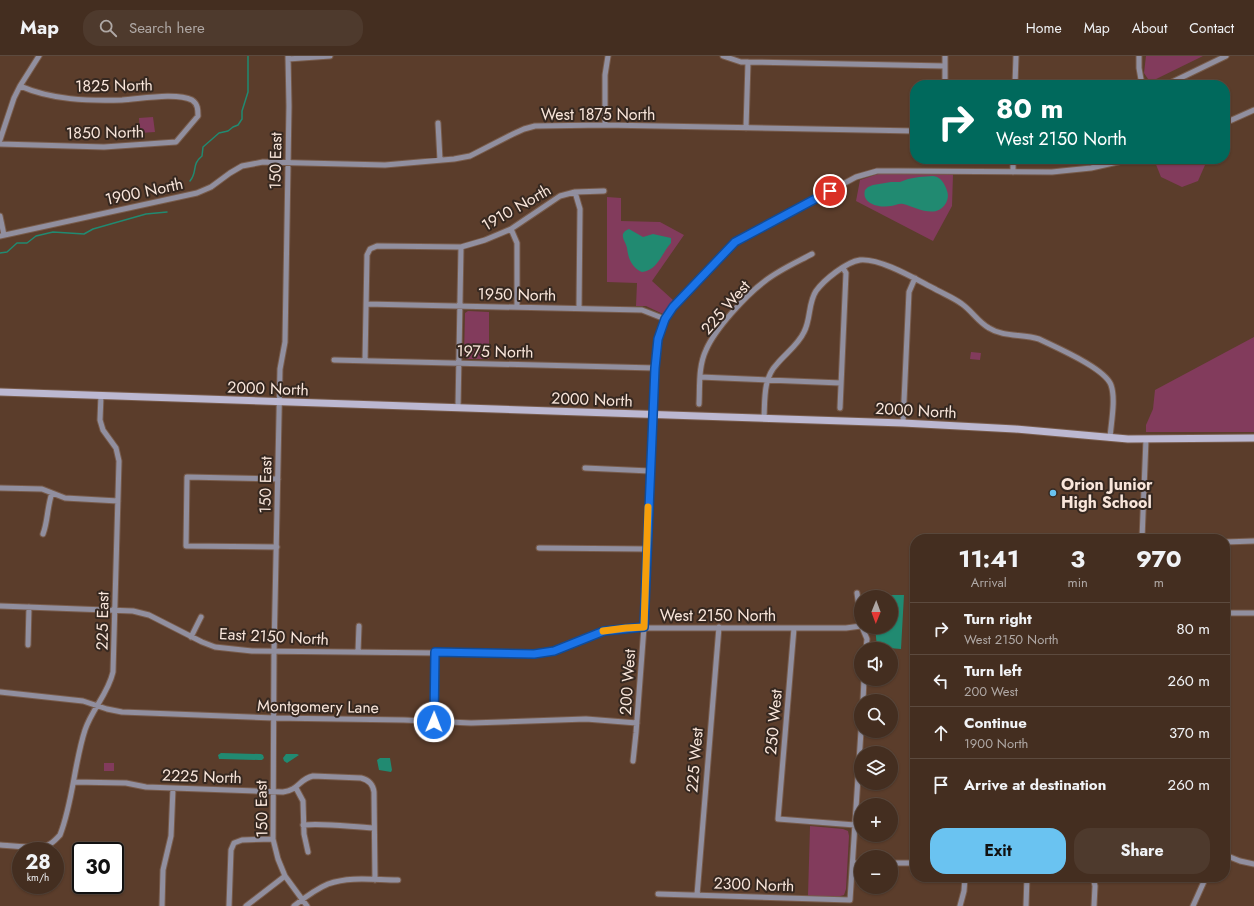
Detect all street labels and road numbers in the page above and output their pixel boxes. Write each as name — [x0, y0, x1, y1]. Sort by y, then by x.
street label: 1825 North — [75, 73, 153, 98]
street label: West 1875 North — [541, 103, 655, 126]
street label: 1850 North — [66, 120, 144, 145]
street label: 150 East — [264, 132, 288, 190]
street label: 1900 North — [103, 172, 185, 211]
street label: 1910 North — [477, 178, 555, 237]
street label: 225 West — [695, 275, 756, 339]
street label: 1950 North — [477, 282, 557, 307]
street label: 1975 North — [456, 339, 534, 364]
street label: 2000 North — [227, 376, 309, 401]
street label: 2000 North — [551, 387, 633, 412]
street label: 2000 North — [875, 397, 957, 424]
street label: 150 East — [254, 456, 278, 514]
street label: 225 East — [90, 591, 115, 651]
street label: West 2150 North — [660, 604, 776, 627]
street label: East 2150 North — [218, 622, 330, 651]
street label: 200 West — [614, 648, 641, 716]
street label: 250 West — [759, 688, 788, 756]
street label: Montgomery Lane — [257, 694, 379, 719]
street label: 225 West — [680, 726, 709, 793]
street label: 2225 North — [162, 764, 242, 789]
street label: 150 East — [249, 780, 273, 838]
street label: 2300 North — [713, 872, 795, 897]

